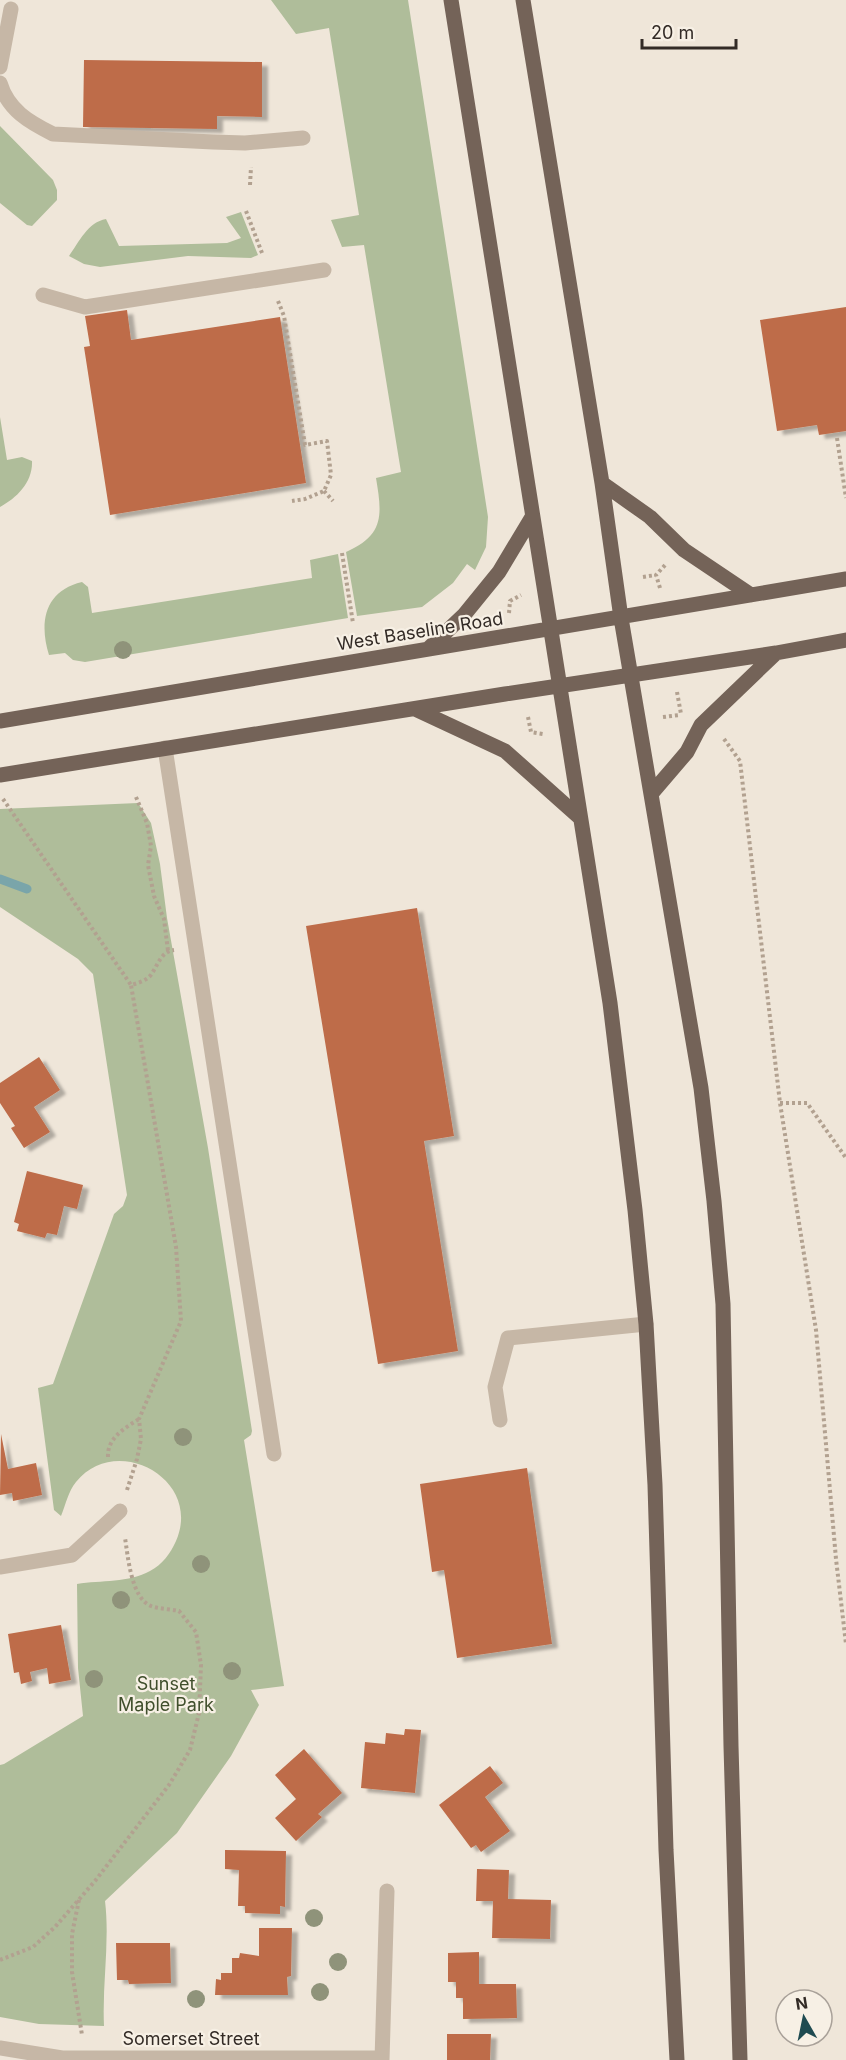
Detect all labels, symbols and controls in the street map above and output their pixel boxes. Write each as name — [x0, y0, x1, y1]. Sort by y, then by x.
scale bar — [642, 12, 736, 50]
text: 20 m — [651, 22, 694, 43]
street label: West Baseline Road — [335, 607, 505, 655]
park label: Sunset Maple Park — [118, 1673, 214, 1715]
north arrow — [774, 1988, 834, 2048]
text: N — [794, 1992, 809, 2014]
street label: Somerset Street — [122, 2028, 260, 2049]

